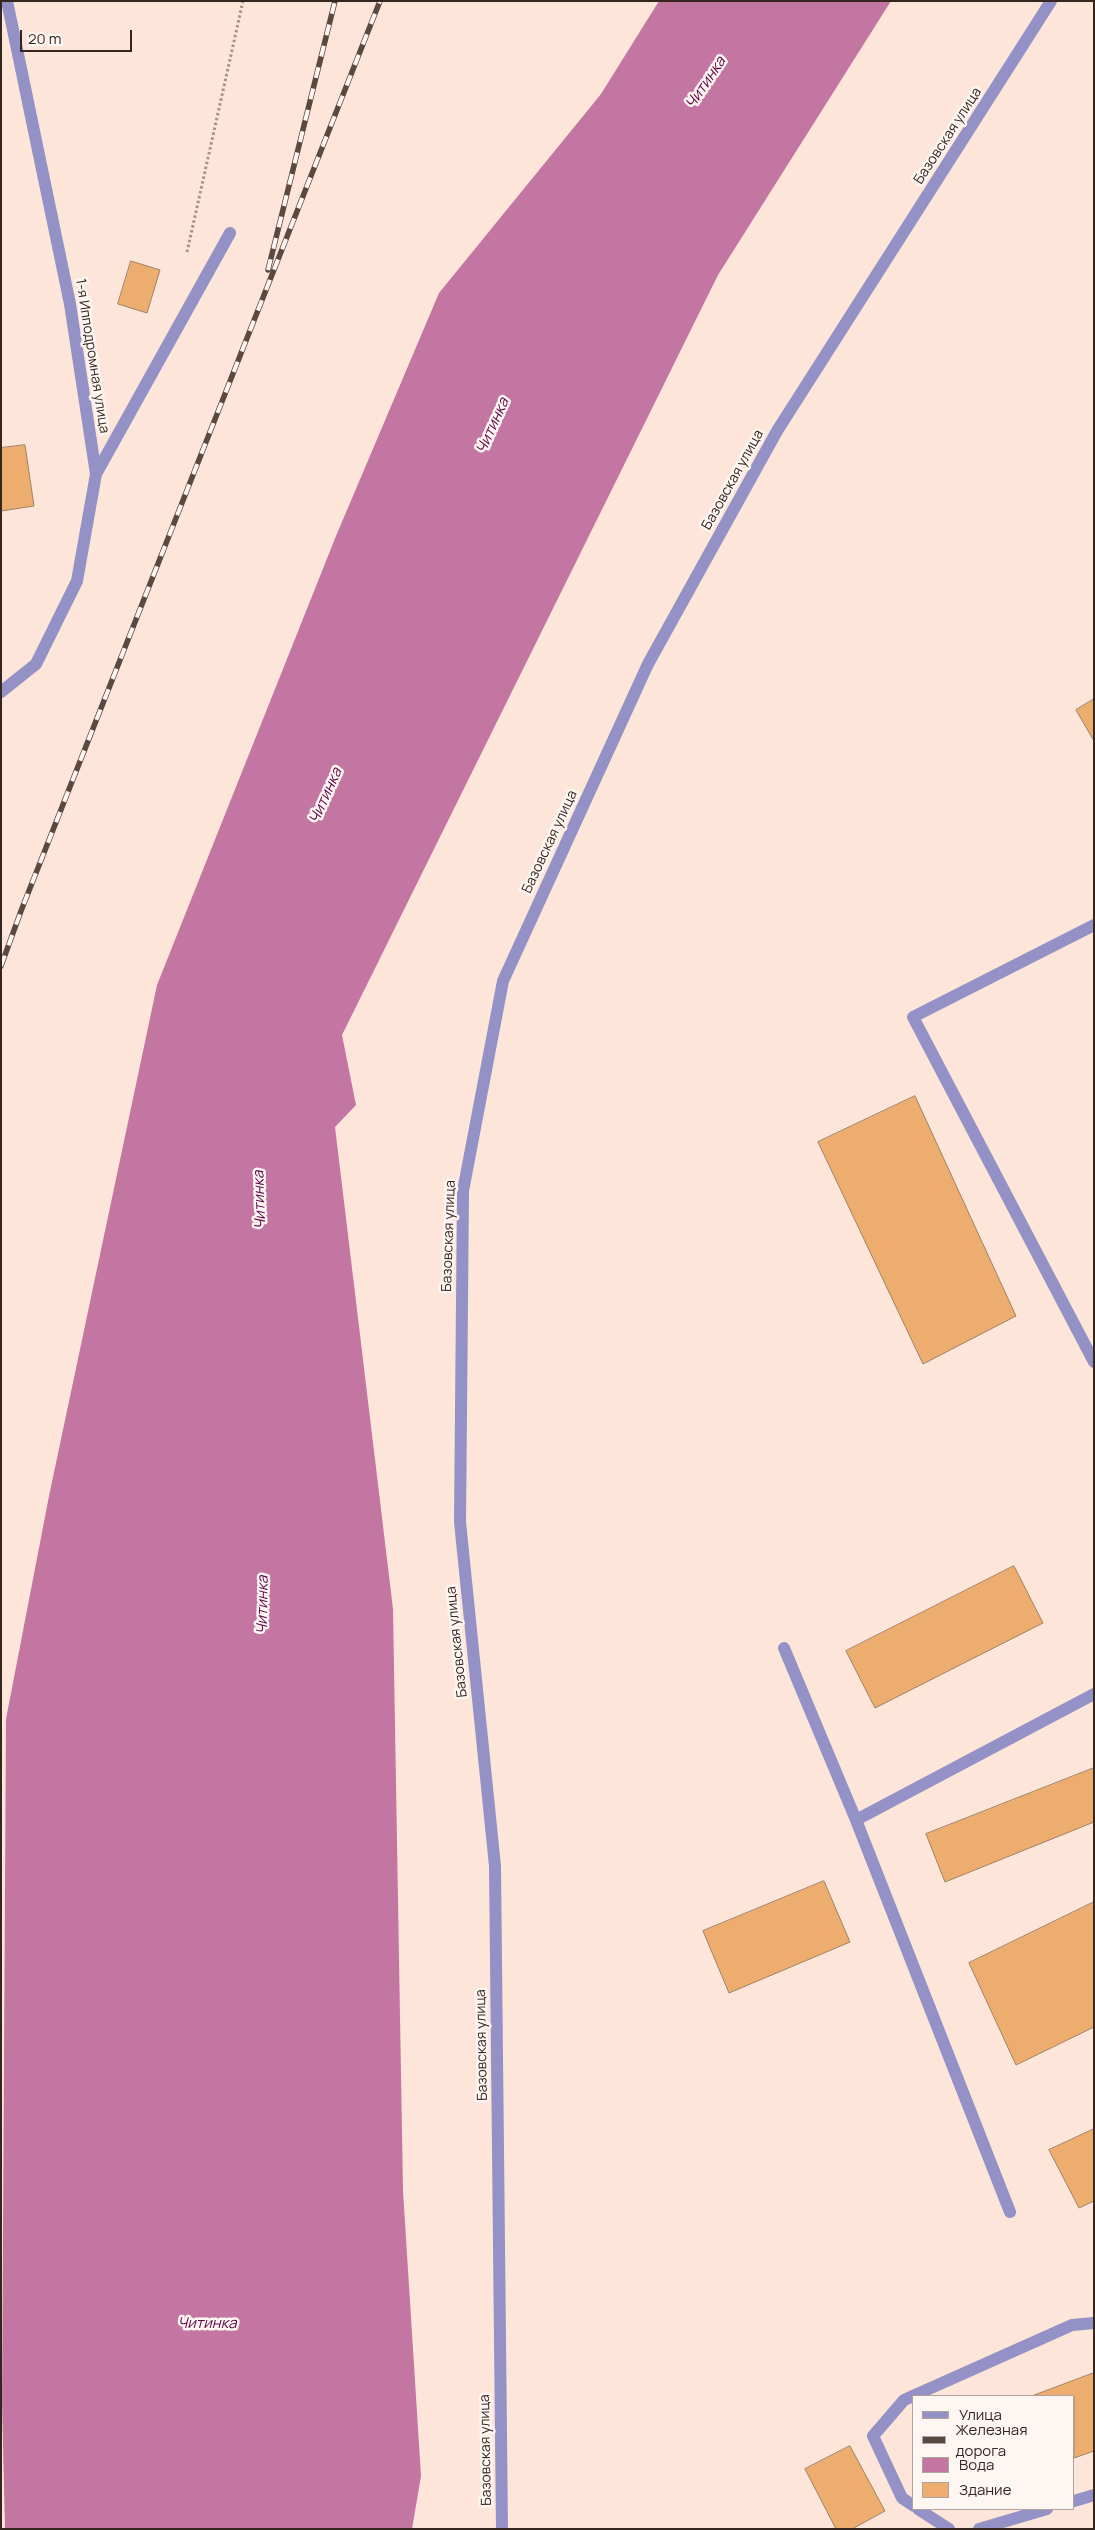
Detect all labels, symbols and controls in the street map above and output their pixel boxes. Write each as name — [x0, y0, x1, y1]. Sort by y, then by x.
scale bar — [22, 20, 135, 52]
text: 20 m — [28, 28, 61, 49]
water label: Читинка — [682, 54, 730, 112]
street label: Базовская улица — [911, 85, 985, 187]
street label: 1-я Ипподромная улица — [71, 277, 113, 435]
water label: Читинка — [473, 395, 513, 457]
street label: Базовская улица — [699, 427, 767, 533]
water label: Читинка — [306, 765, 346, 827]
street label: Базовская улица — [519, 788, 581, 896]
water label: Читинка — [250, 1170, 270, 1230]
street label: Базовская улица — [439, 1180, 459, 1292]
water label: Читинка — [253, 1575, 273, 1635]
street label: Базовская улица — [443, 1586, 471, 1698]
street label: Базовская улица — [473, 1989, 491, 2101]
water label: Читинка — [177, 2315, 237, 2333]
street label: Базовская улица — [477, 2394, 495, 2506]
legend — [912, 2395, 1075, 2510]
text: Улица — [959, 2404, 1002, 2425]
text: Железная дорога — [956, 2419, 1027, 2461]
text: Вода — [959, 2454, 994, 2475]
text: Здание — [959, 2479, 1011, 2500]

